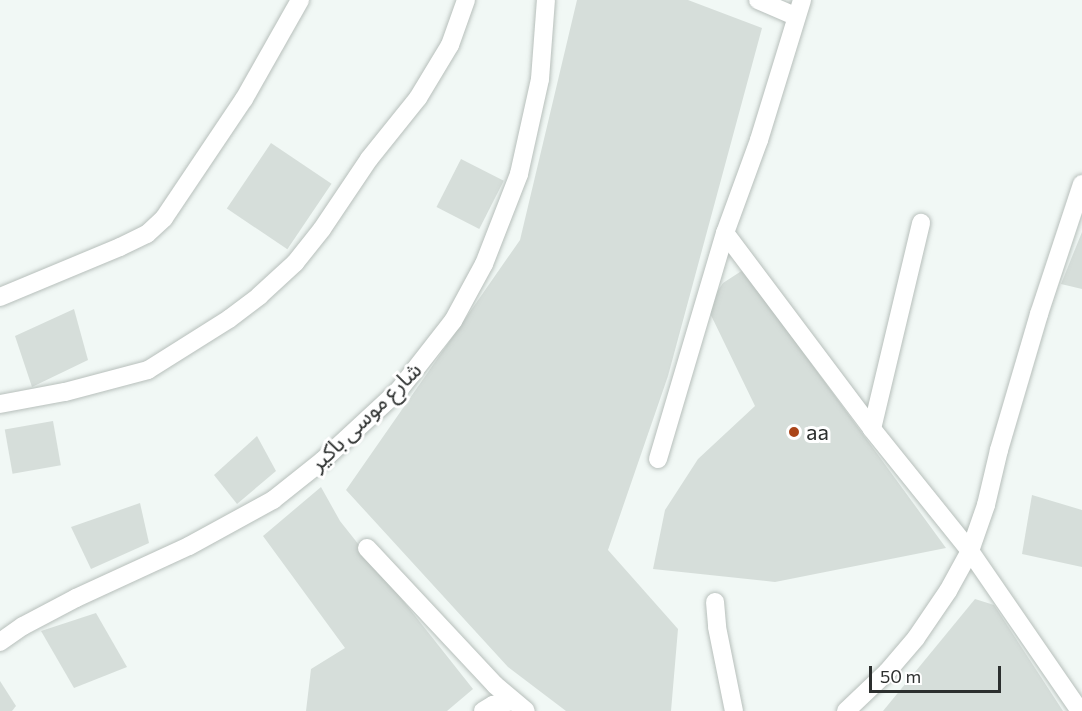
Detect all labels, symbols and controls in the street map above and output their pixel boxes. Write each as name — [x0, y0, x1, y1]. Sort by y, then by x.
street label: شارع موسى باكير — [304, 356, 426, 476]
place label: aa — [806, 419, 829, 445]
marker: aa — [787, 425, 801, 439]
scale bar — [872, 654, 1004, 692]
text: 50 m — [880, 665, 921, 687]

